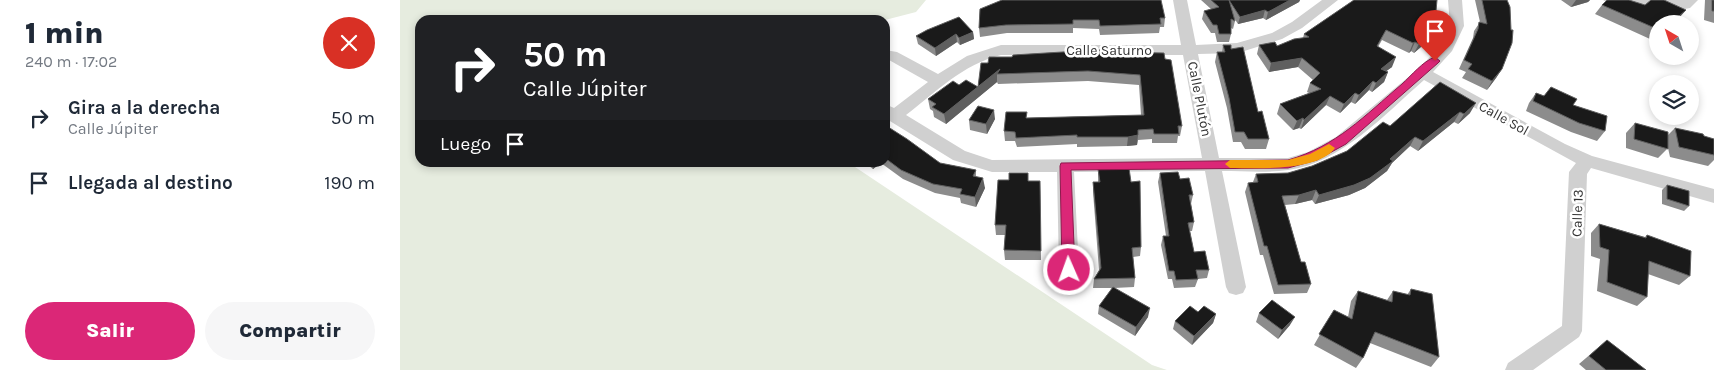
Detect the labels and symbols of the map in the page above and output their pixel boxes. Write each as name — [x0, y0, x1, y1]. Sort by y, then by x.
pin — [1414, 10, 1456, 61]
north arrow — [1649, 15, 1699, 65]
street label: Calle Saturno — [1066, 42, 1152, 59]
street label: Calle Plutón — [1184, 60, 1215, 138]
street label: Calle Sol — [1476, 98, 1532, 139]
street label: Calle 13 — [1568, 189, 1587, 237]
position arrow — [1042, 243, 1094, 295]

